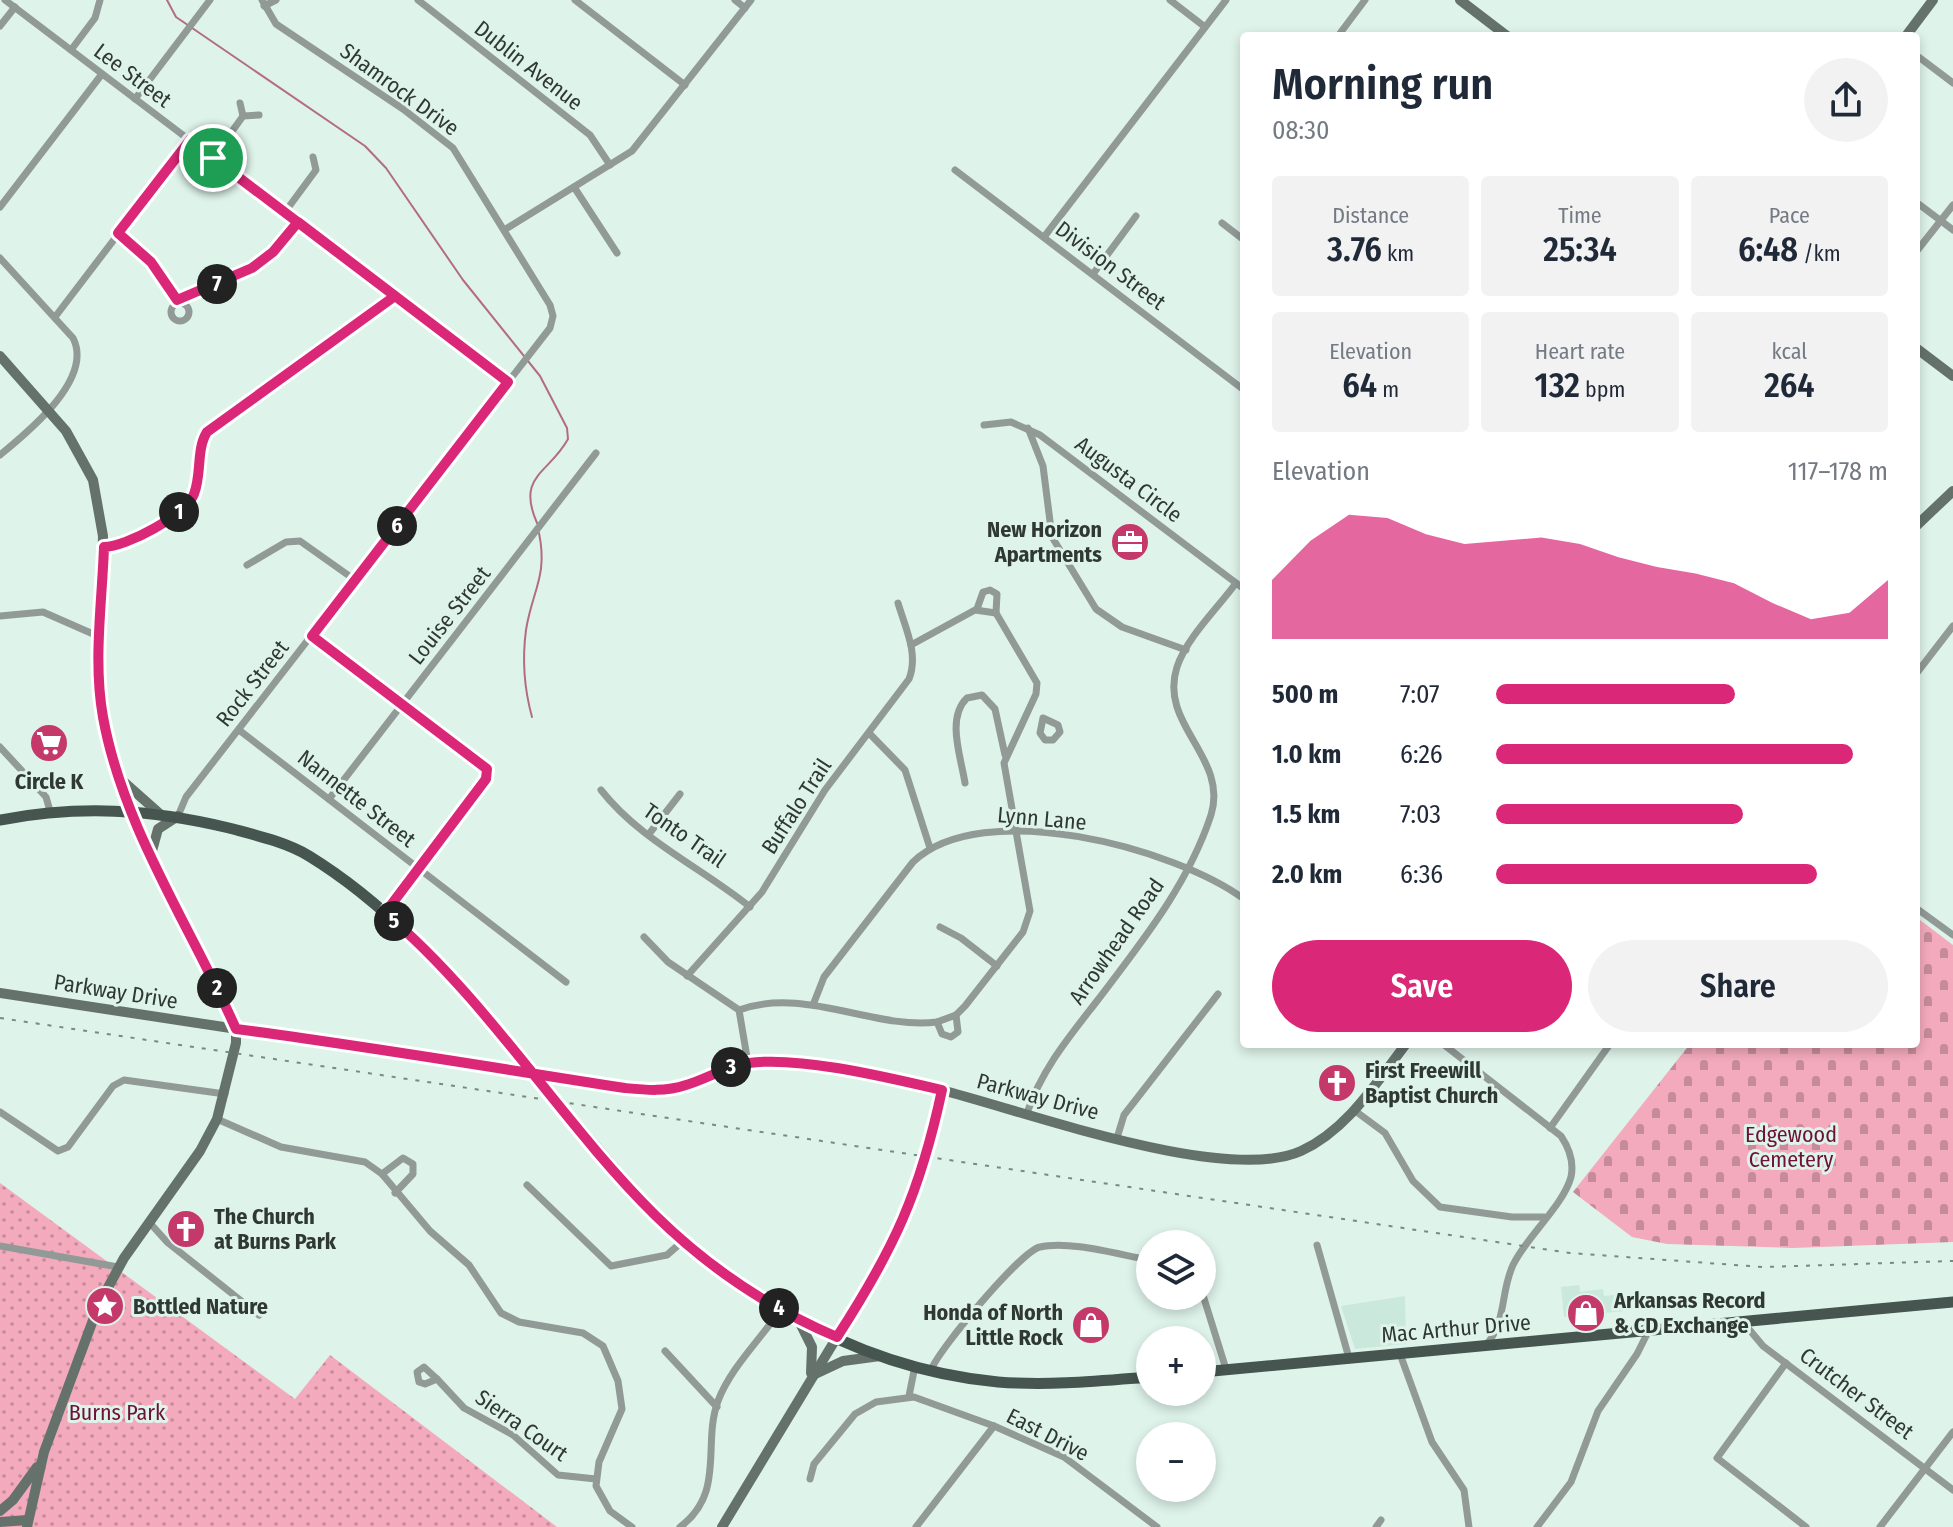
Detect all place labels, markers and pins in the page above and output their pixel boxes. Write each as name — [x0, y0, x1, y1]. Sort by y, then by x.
pin — [179, 124, 247, 192]
pin: 7 — [197, 264, 237, 304]
pin: 1 — [159, 492, 199, 532]
pin: 6 — [377, 506, 417, 546]
place label: New Horizon Apartments — [987, 516, 1102, 568]
office icon: New Horizon Apartments — [1109, 521, 1151, 563]
supermarket icon: Circle K — [28, 722, 70, 764]
place label: Circle K — [15, 768, 85, 795]
pin: 5 — [374, 901, 414, 941]
pin: 2 — [197, 968, 237, 1008]
pin: 3 — [711, 1047, 751, 1087]
place label: First Freewill Baptist Church — [1365, 1057, 1498, 1109]
church icon: First Freewill Baptist Church — [1316, 1062, 1358, 1104]
place label: The Church at Burns Park — [214, 1203, 337, 1255]
church icon: The Church at Burns Park — [165, 1208, 207, 1250]
place icon: Bottled Nature — [84, 1285, 126, 1327]
place label: Arkansas Record & CD Exchange — [1613, 1287, 1765, 1339]
pin: 4 — [759, 1288, 799, 1328]
shop icon: Arkansas Record & CD Exchange — [1565, 1292, 1607, 1334]
place label: Bottled Nature — [133, 1293, 268, 1320]
place label: Honda of North Little Rock — [923, 1299, 1064, 1351]
shop icon: Honda of North Little Rock — [1070, 1304, 1112, 1346]

